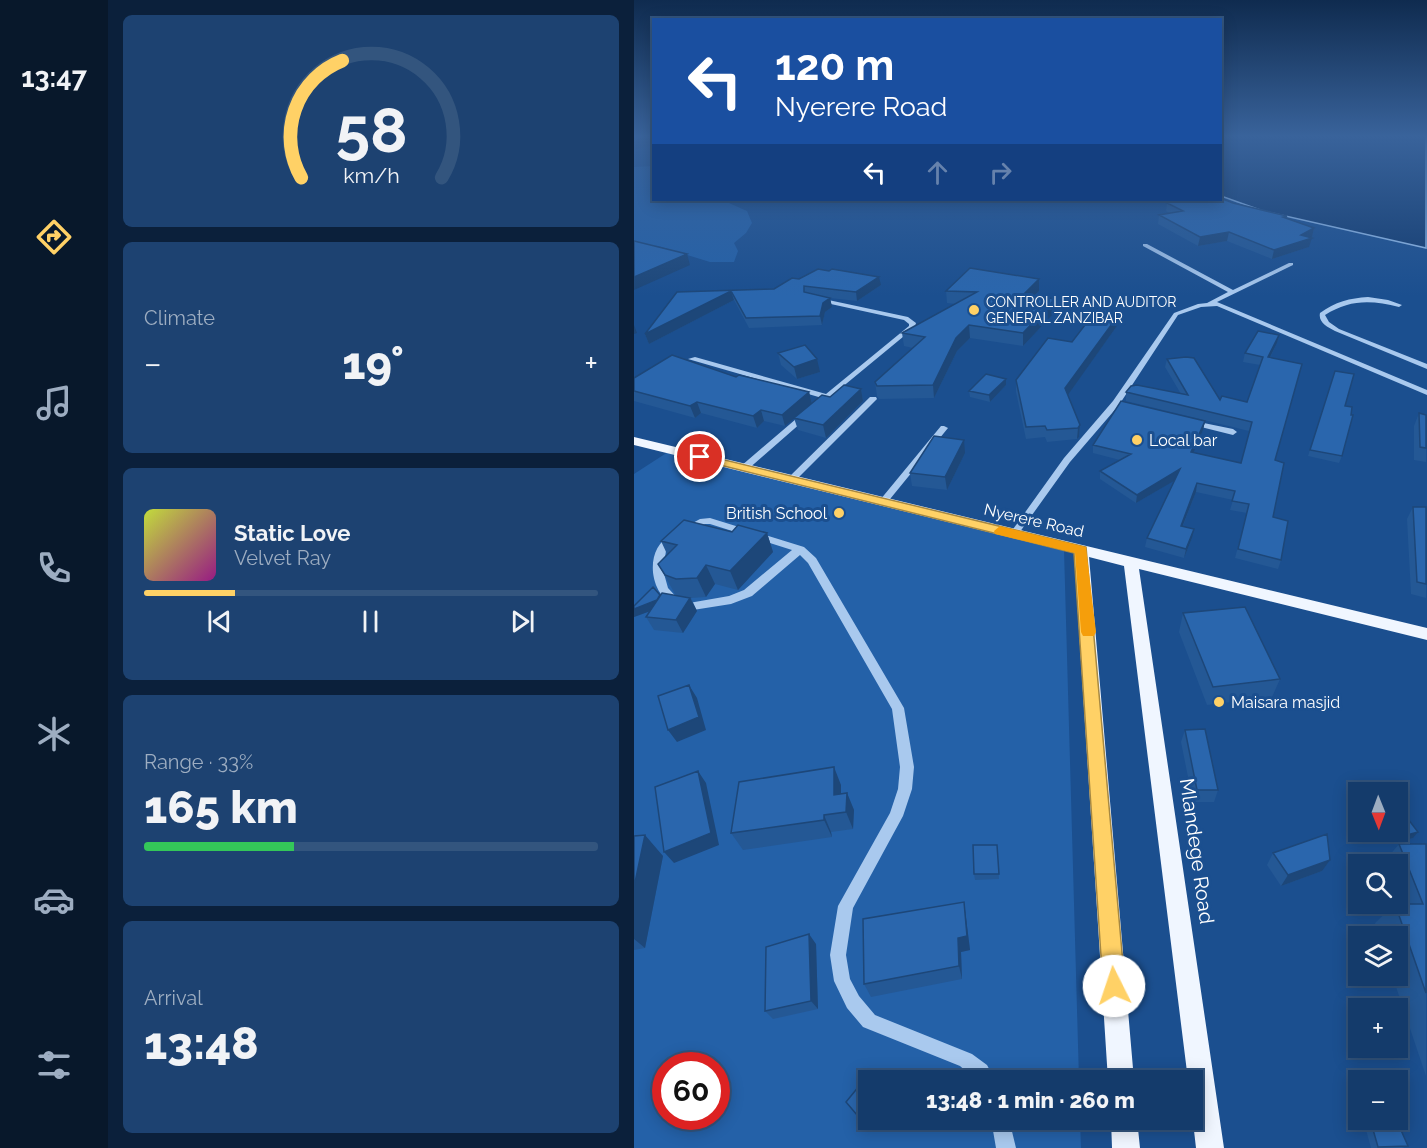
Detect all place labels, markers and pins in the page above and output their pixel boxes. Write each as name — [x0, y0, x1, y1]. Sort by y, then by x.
place label: CONTROLLER AND AUDITOR GENERAL ZANZIBAR — [986, 294, 1177, 326]
marker: CONTROLLER AND AUDITOR GENERAL ZANZIBAR — [967, 303, 981, 317]
pin — [674, 431, 725, 482]
place label: Local bar — [1149, 431, 1218, 450]
marker: Local bar — [1130, 433, 1144, 447]
place label: British School — [726, 504, 828, 523]
marker: British School — [832, 506, 846, 520]
place label: Maisara masjid — [1231, 693, 1340, 712]
marker: Maisara masjid — [1212, 695, 1226, 709]

